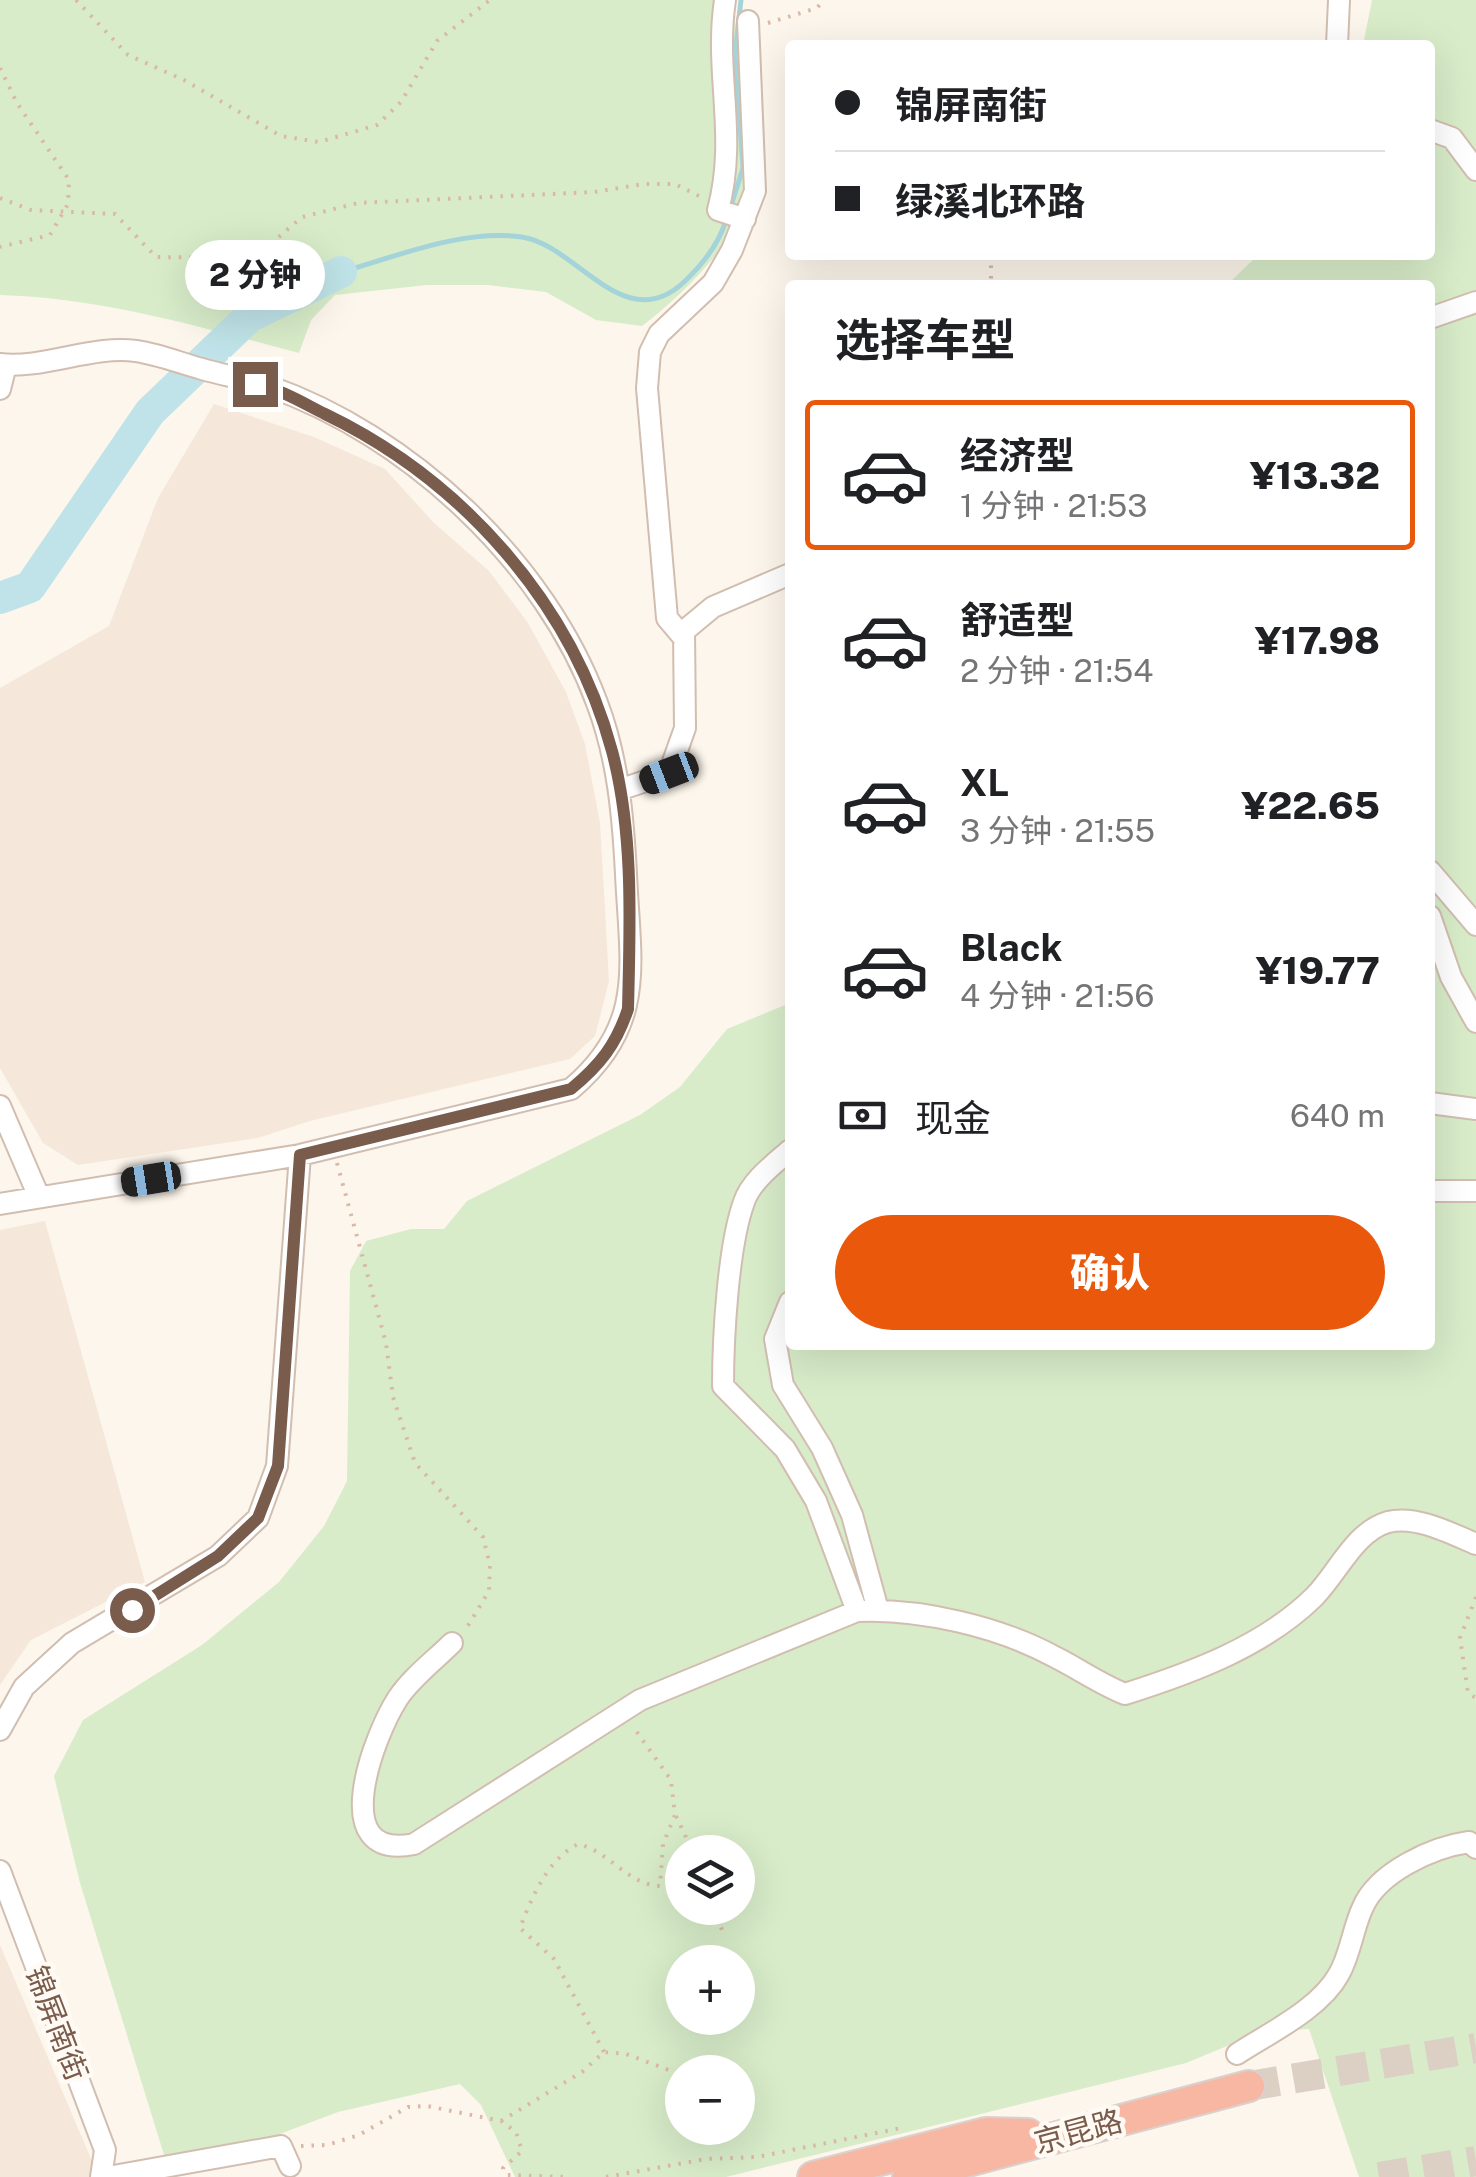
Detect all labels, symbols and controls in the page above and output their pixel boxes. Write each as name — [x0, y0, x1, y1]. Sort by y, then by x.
text: 锦屏南街 — [895, 83, 1047, 128]
text: 绿溪北环路 — [895, 179, 1085, 224]
callout: 2 分钟 — [185, 239, 325, 309]
text: 2 分钟 — [209, 256, 301, 293]
text: 选择车型 — [835, 313, 1015, 366]
route end — [233, 362, 278, 407]
icon: car — [840, 430, 930, 520]
text: 经济型 — [960, 433, 1074, 478]
text: ¥13.32 — [1250, 453, 1380, 498]
text: 1 分钟 · 21:53 — [960, 487, 1147, 524]
icon: car — [840, 595, 930, 685]
text: 舒适型 — [960, 598, 1074, 643]
text: ¥17.98 — [1255, 618, 1380, 663]
text: 2 分钟 · 21:54 — [960, 652, 1153, 689]
car — [636, 748, 702, 798]
icon: car — [840, 760, 930, 850]
text: XL — [960, 760, 1009, 805]
text: ¥22.65 — [1242, 783, 1380, 828]
text: 3 分钟 · 21:55 — [960, 812, 1155, 849]
icon: car — [840, 925, 930, 1015]
text: Black — [960, 925, 1063, 970]
text: ¥19.77 — [1256, 948, 1380, 993]
text: 4 分钟 · 21:56 — [960, 977, 1154, 1014]
icon: cash — [835, 1088, 890, 1143]
text: 现金 — [915, 1096, 991, 1141]
text: 640 m — [1290, 1097, 1385, 1134]
car — [119, 1159, 183, 1199]
button: 确认 — [835, 1215, 1385, 1330]
route start — [110, 1588, 155, 1633]
map controls — [665, 1835, 755, 2145]
button: layers — [665, 1835, 755, 1925]
button: + — [665, 1945, 755, 2035]
street label: 锦屏南街 — [19, 1961, 95, 2085]
button: − — [665, 2055, 755, 2145]
street label: 京昆路 — [1030, 2102, 1126, 2160]

